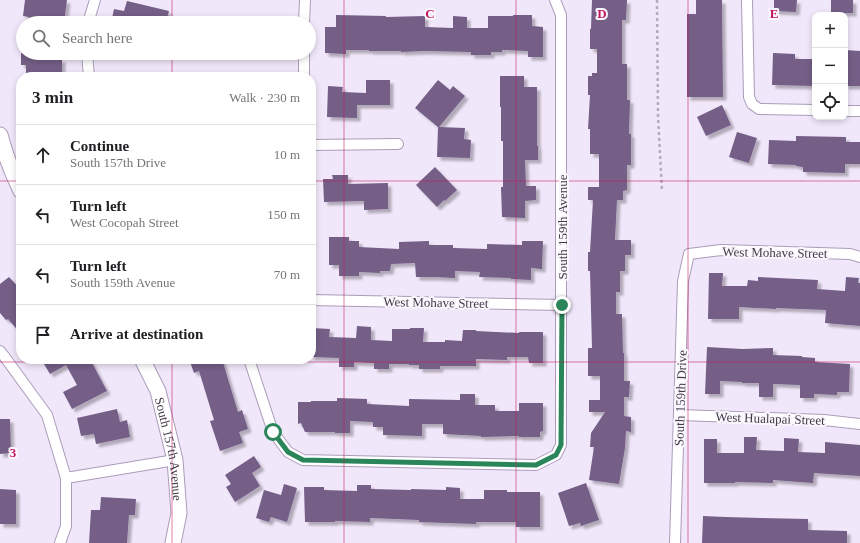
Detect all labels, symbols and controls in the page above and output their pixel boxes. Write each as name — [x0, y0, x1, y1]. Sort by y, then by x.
text: C — [425, 6, 435, 21]
text: D — [597, 6, 607, 21]
text: E — [770, 6, 778, 21]
map controls — [812, 12, 848, 120]
button: + — [812, 12, 848, 48]
search box — [16, 16, 316, 60]
icon: search — [30, 27, 52, 49]
text: Search here — [62, 30, 132, 46]
button: − — [812, 48, 848, 84]
button: locate — [812, 84, 848, 120]
text: 3 min — [32, 88, 73, 107]
text: Walk · 230 m — [229, 90, 300, 105]
text: Continue — [70, 138, 129, 154]
icon: ahead — [32, 144, 54, 166]
text: 10 m — [274, 147, 300, 162]
text: South 157th Drive — [70, 155, 166, 170]
street label: South 159th Avenue — [555, 174, 570, 280]
text: Turn left — [70, 198, 127, 214]
icon: left — [32, 204, 54, 226]
text: 150 m — [267, 207, 300, 222]
text: West Cocopah Street — [70, 215, 179, 230]
street label: West Mohave Street — [722, 244, 828, 261]
text: Turn left — [70, 258, 127, 274]
icon: left — [32, 264, 54, 286]
text: 70 m — [274, 267, 300, 282]
text: South 159th Avenue — [70, 275, 175, 290]
street label: West Mohave Street — [383, 294, 489, 311]
route end — [553, 296, 571, 314]
icon: arrive — [32, 324, 54, 346]
text: Arrive at destination — [70, 326, 203, 342]
street label: South 159th Drive — [671, 350, 690, 446]
street label: South 157th Avenue — [152, 396, 185, 502]
street label: West Hualapai Street — [715, 409, 825, 428]
route start — [264, 423, 282, 441]
text: 3 — [10, 445, 17, 460]

